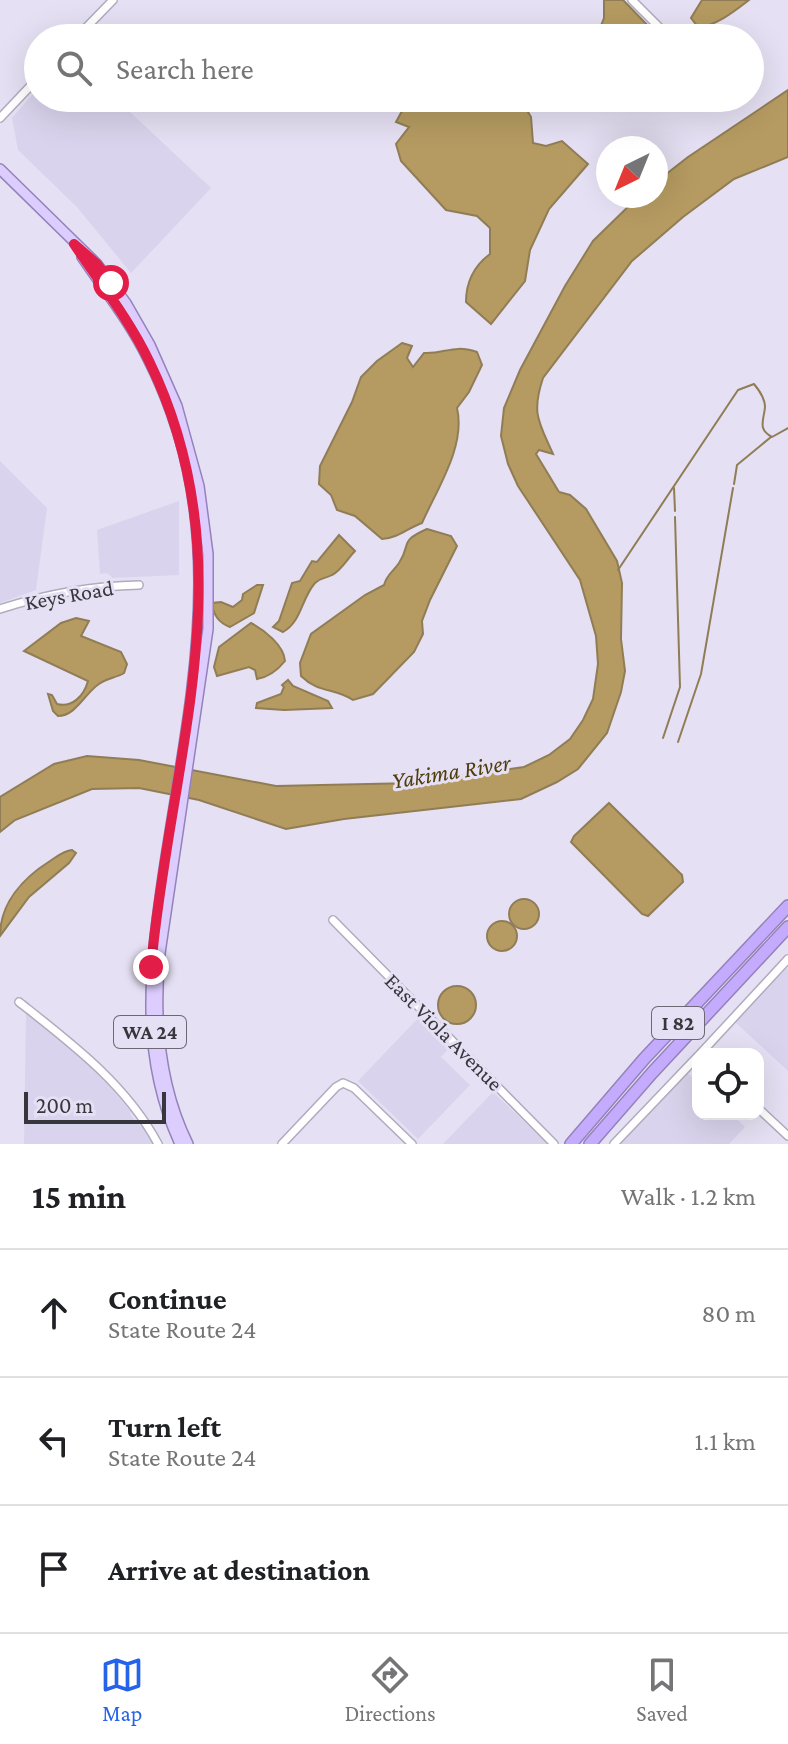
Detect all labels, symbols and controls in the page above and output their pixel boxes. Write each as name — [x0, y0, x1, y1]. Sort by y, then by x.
search box — [24, 24, 764, 112]
icon: search — [52, 46, 96, 90]
text: Search here — [116, 52, 254, 85]
north arrow — [596, 136, 668, 208]
route start — [93, 265, 129, 301]
street label: Keys Road — [23, 575, 116, 615]
water label: Yakima River — [390, 748, 513, 794]
route end — [133, 949, 169, 985]
street label: East Viola Avenue — [380, 968, 508, 1096]
road number: I 82 — [652, 1007, 704, 1039]
road number: WA 24 — [114, 1016, 186, 1048]
map controls — [692, 1048, 764, 1120]
button: locate — [692, 1048, 764, 1120]
scale bar — [24, 1088, 166, 1124]
text: 200 m — [36, 1093, 93, 1118]
text: 15 min — [32, 1178, 126, 1215]
text: Walk · 1.2 km — [621, 1182, 756, 1211]
text: Continue — [108, 1282, 227, 1315]
icon: ahead — [32, 1291, 76, 1335]
text: 80 m — [702, 1299, 756, 1328]
text: State Route 24 — [108, 1315, 257, 1344]
text: Turn left — [108, 1410, 221, 1443]
icon: left — [32, 1419, 76, 1463]
text: 1.1 km — [695, 1427, 756, 1456]
text: State Route 24 — [108, 1443, 257, 1472]
icon: arrive — [32, 1547, 76, 1591]
text: Arrive at destination — [108, 1553, 370, 1586]
tab: Map — [100, 1653, 144, 1726]
tab: Directions — [345, 1653, 436, 1726]
tab: Saved — [636, 1653, 688, 1726]

